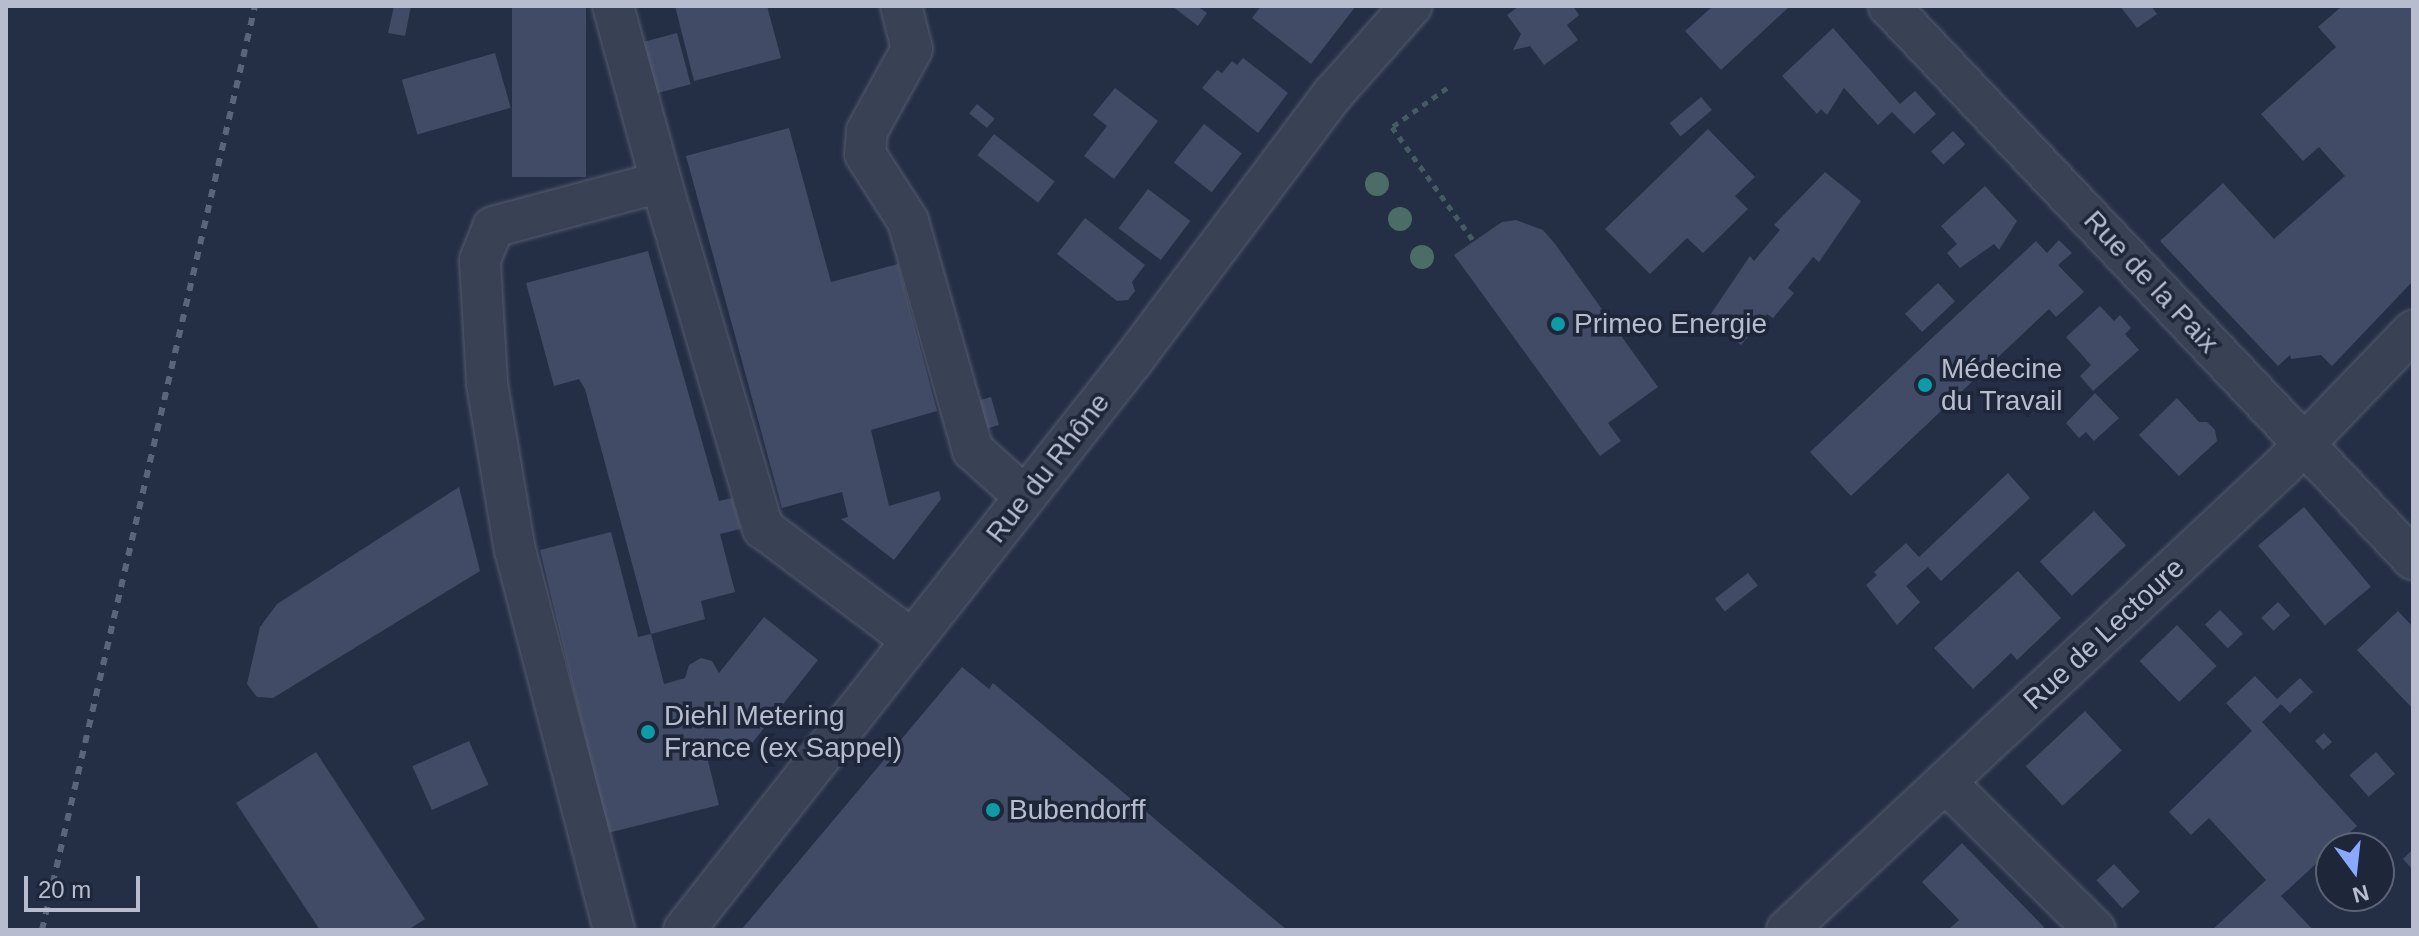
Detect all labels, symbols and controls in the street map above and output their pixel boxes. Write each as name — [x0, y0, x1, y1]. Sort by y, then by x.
street label: Rue de la Paix — [2077, 204, 2225, 360]
place label: Primeo Energie — [1574, 307, 1767, 341]
marker: Primeo Energie — [1549, 315, 1567, 333]
place label: Médecine du Travail — [1941, 352, 2063, 418]
marker: Médecine du Travail — [1916, 376, 1934, 394]
street label: Rue du Rhône — [979, 387, 1117, 549]
street label: Rue de Lectoure — [2017, 551, 2191, 717]
place label: Diehl Metering France (ex Sappel) — [664, 699, 902, 765]
marker: Diehl Metering France (ex Sappel) — [639, 723, 657, 741]
place label: Bubendorff — [1009, 793, 1145, 827]
marker: Bubendorff — [984, 801, 1002, 819]
north arrow — [2315, 832, 2395, 912]
scale bar — [28, 860, 144, 910]
text: 20 m — [38, 876, 91, 903]
text: N — [2350, 880, 2372, 908]

